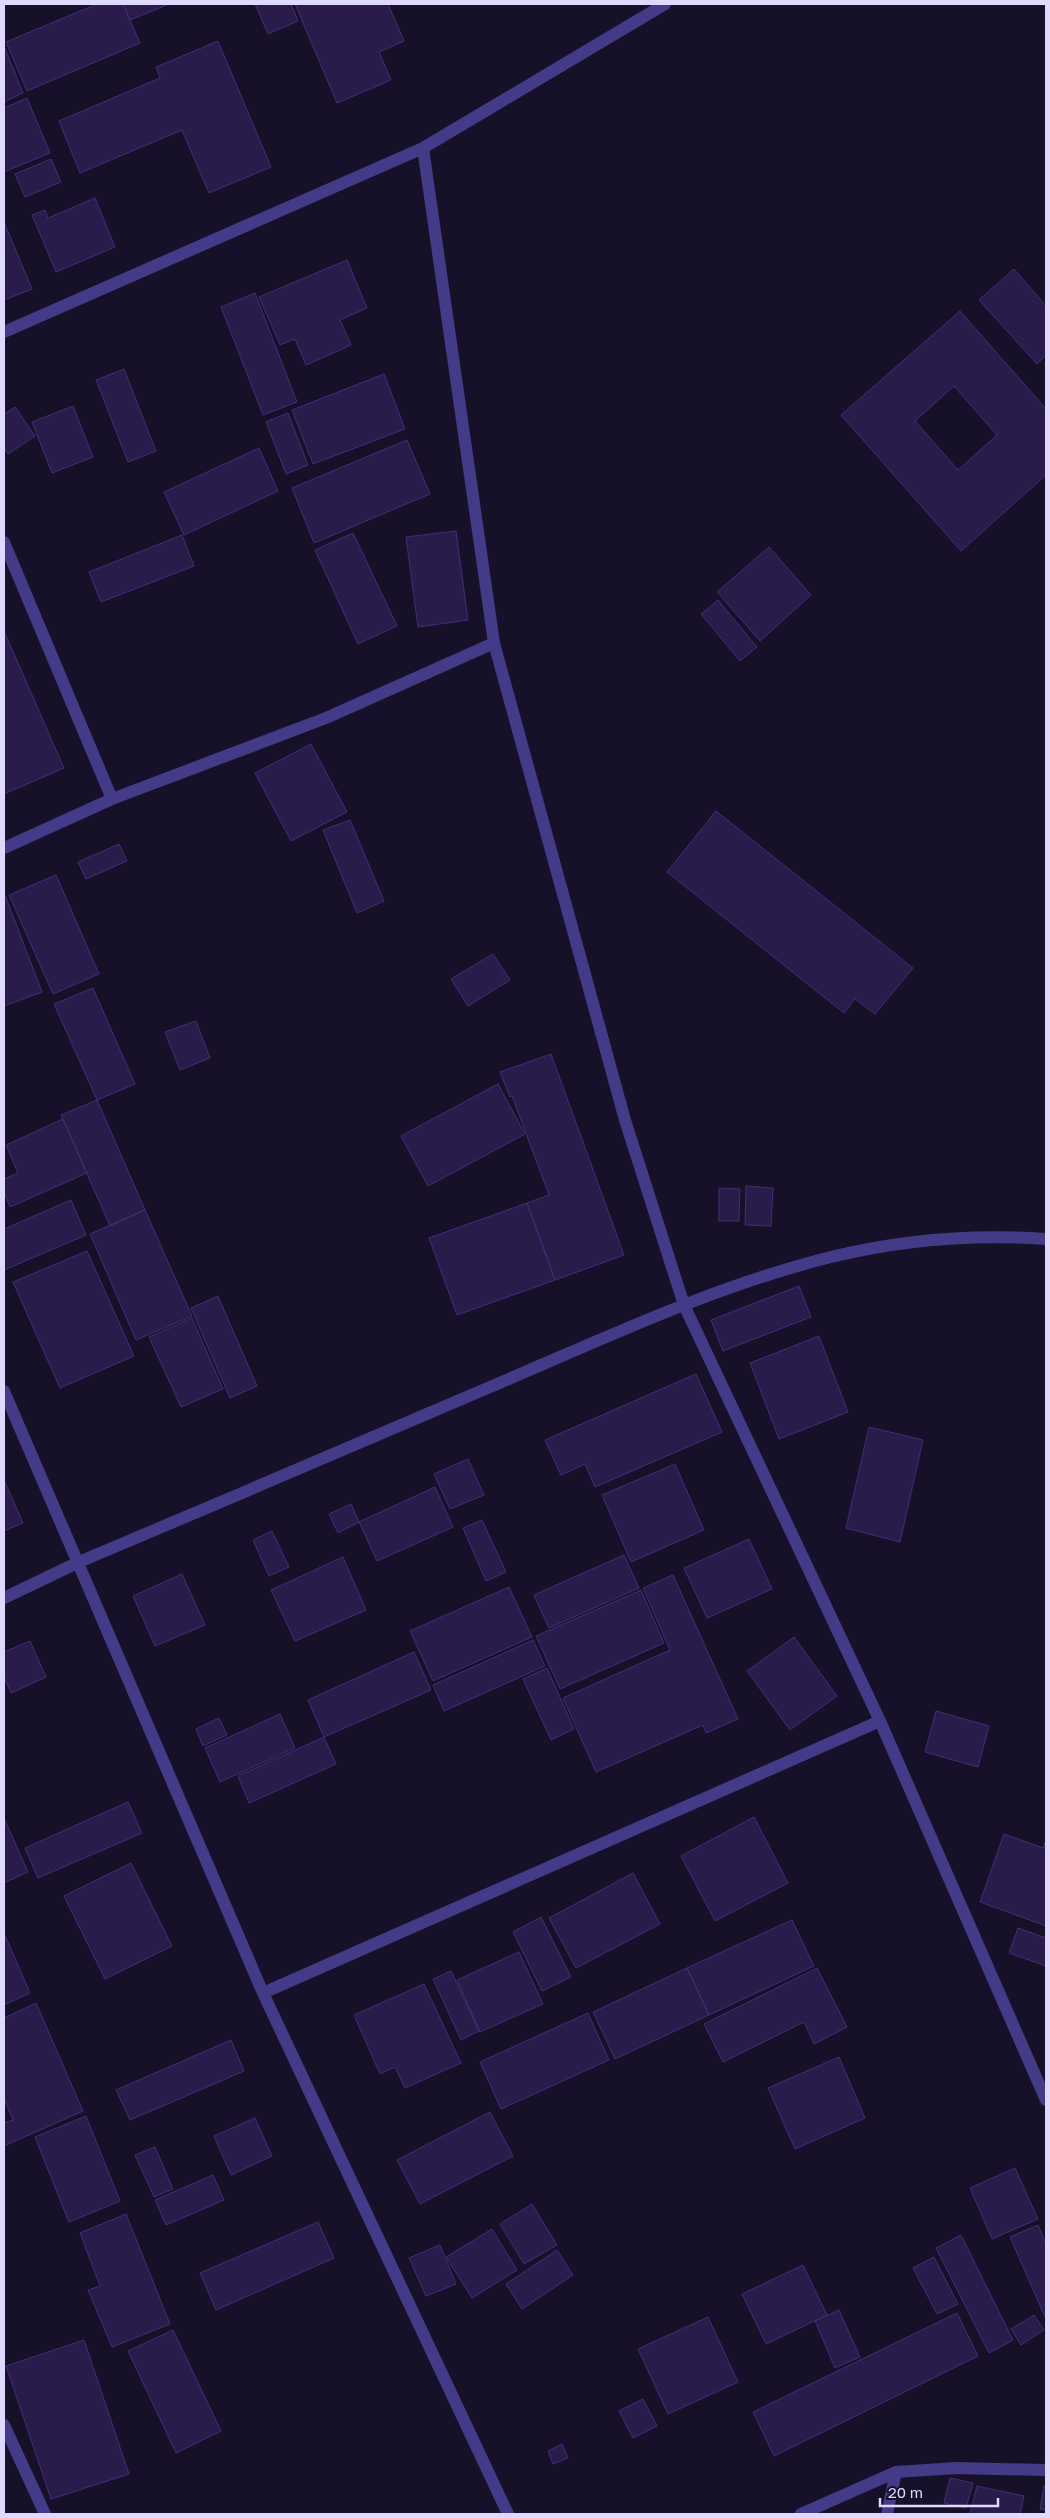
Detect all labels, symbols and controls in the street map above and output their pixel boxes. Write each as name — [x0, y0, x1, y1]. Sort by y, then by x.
scale bar — [880, 2476, 998, 2508]
text: 20 m — [888, 2483, 923, 2501]

